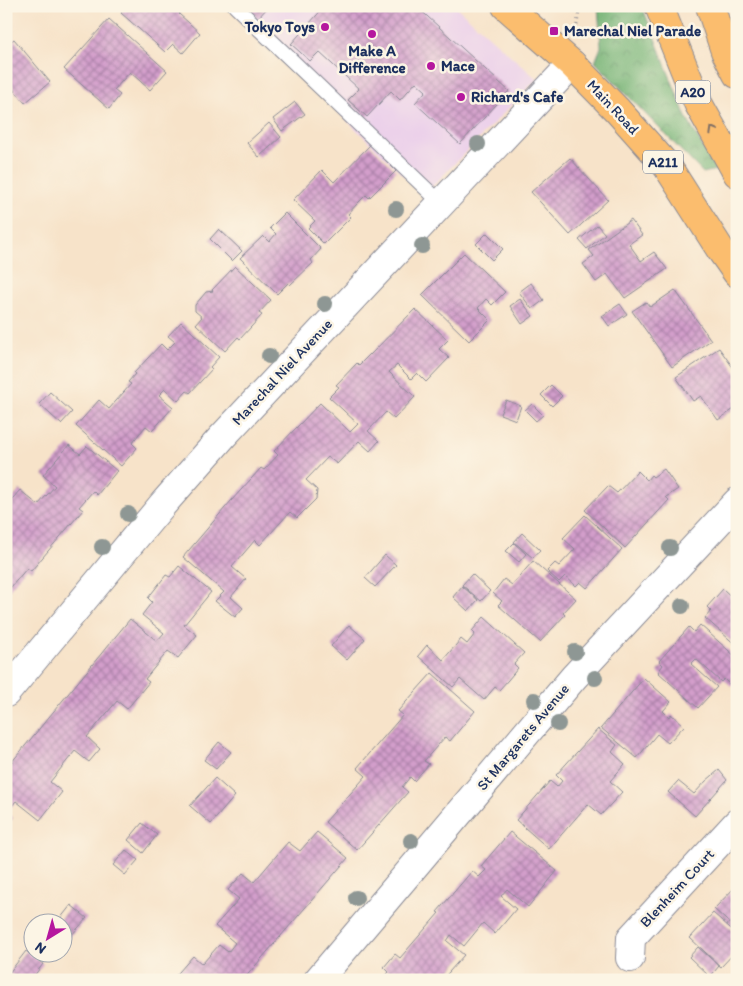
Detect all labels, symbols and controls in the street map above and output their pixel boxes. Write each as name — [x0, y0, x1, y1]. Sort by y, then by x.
place label: Tokyo Toys — [244, 18, 315, 37]
marker: Tokyo Toys — [319, 21, 331, 33]
place label: Marechal Niel Parade — [564, 22, 701, 40]
marker: Marechal Niel Parade — [548, 25, 560, 37]
marker: Make A Difference — [366, 28, 378, 40]
place label: Make A Difference — [338, 42, 406, 77]
place label: Mace — [441, 57, 475, 75]
marker: Mace — [425, 60, 437, 72]
street label: Main Road — [583, 76, 643, 138]
road number: A20 — [676, 80, 710, 104]
place label: Richard's Cafe — [471, 88, 563, 106]
marker: Richard's Cafe — [455, 91, 467, 103]
one-way arrow — [709, 126, 719, 135]
road number: A211 — [643, 150, 683, 173]
street label: Marechal Niel Avenue — [228, 315, 336, 429]
street label: St Margarets Avenue — [473, 680, 573, 794]
street label: Blenheim Court — [636, 845, 718, 931]
north arrow — [22, 914, 72, 964]
text: N — [32, 938, 49, 958]

